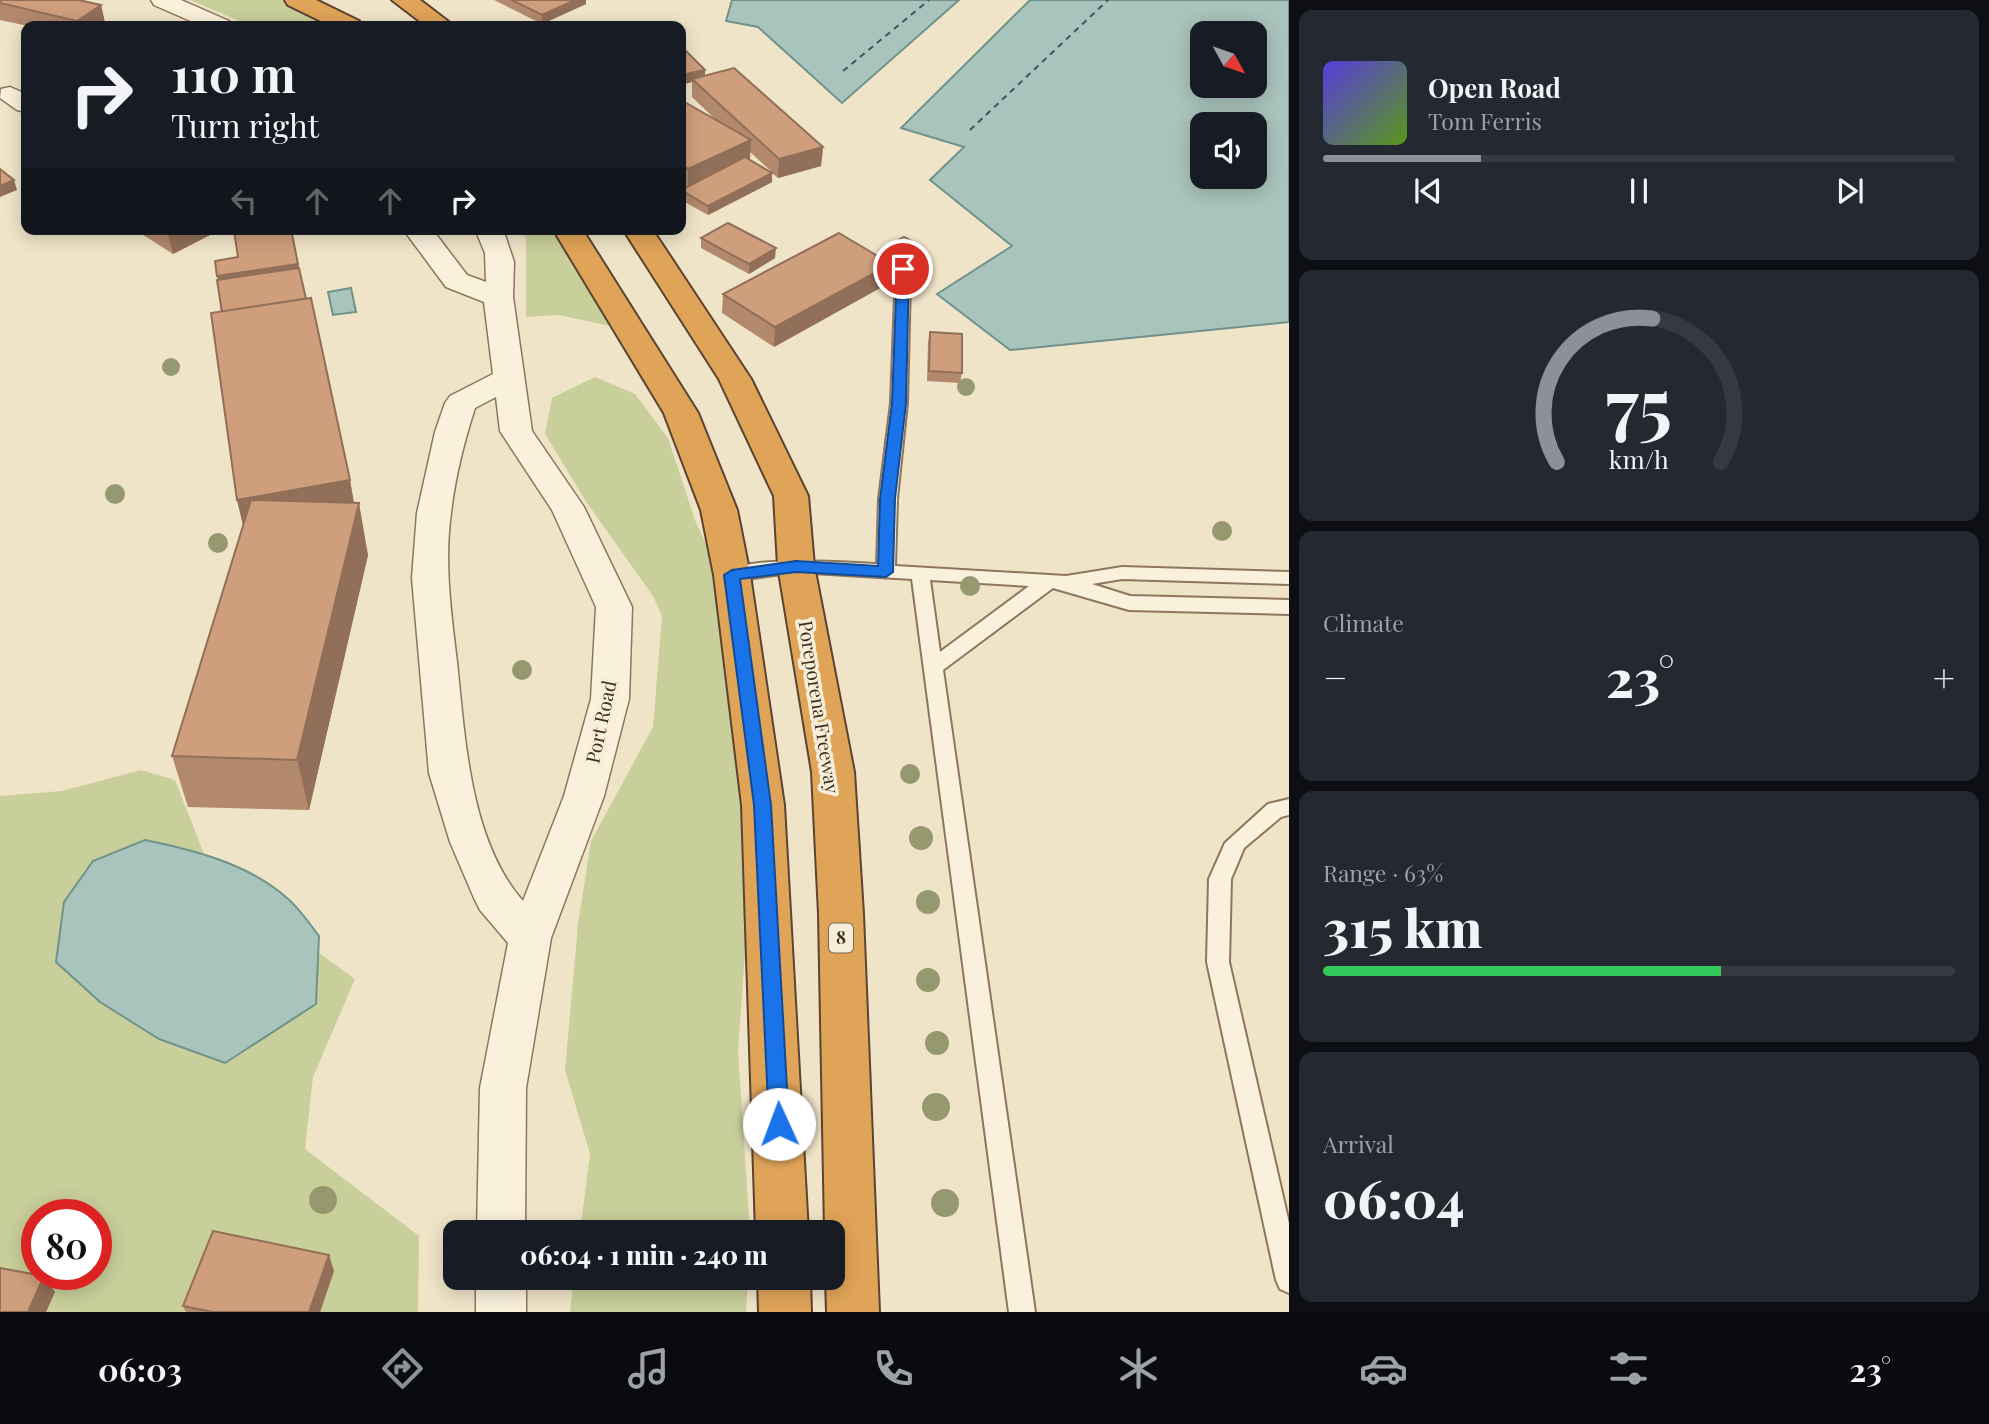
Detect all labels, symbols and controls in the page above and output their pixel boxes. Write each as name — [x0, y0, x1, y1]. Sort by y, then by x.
north arrow — [1190, 21, 1267, 98]
map controls — [1190, 21, 1267, 189]
text: 110 m — [171, 40, 296, 105]
icon: right — [56, 49, 147, 140]
text: Open Road — [1428, 70, 1561, 105]
text: Turn right — [171, 103, 319, 146]
text: Tom Ferris — [1428, 105, 1542, 136]
button: sound — [1190, 112, 1267, 189]
icon: previous — [1409, 172, 1447, 210]
icon: pause — [1620, 172, 1658, 210]
icon: next — [1831, 172, 1869, 210]
icon: left — [225, 182, 263, 220]
icon: ahead — [298, 182, 336, 220]
icon: ahead — [371, 182, 409, 220]
icon: right — [444, 182, 482, 220]
pin — [873, 239, 933, 299]
icon: arrive — [884, 250, 922, 288]
text: 75 — [1606, 353, 1672, 450]
text: km/h — [1609, 441, 1669, 474]
text: Climate — [1323, 607, 1404, 638]
street label: Poreporena Freeway — [793, 618, 847, 796]
text: 23° — [1606, 642, 1674, 711]
text: − — [1323, 651, 1348, 702]
text: + — [1933, 651, 1955, 702]
street label: Port Road — [579, 678, 621, 766]
text: Range · 63% — [1323, 857, 1443, 888]
text: 315 km — [1323, 892, 1482, 961]
road number: 8 — [829, 923, 853, 953]
position arrow — [742, 1087, 816, 1161]
text: Arrival — [1323, 1128, 1394, 1159]
text: 06:04 — [1323, 1163, 1465, 1232]
speed limit sign: 80 — [21, 1199, 112, 1290]
text: 06:04 · 1 min · 240 m — [520, 1237, 768, 1272]
icon: directions — [378, 1344, 427, 1393]
icon: music — [624, 1344, 673, 1393]
icon: phone — [869, 1344, 918, 1393]
icon: climate — [1114, 1344, 1163, 1393]
icon: car — [1359, 1344, 1408, 1393]
icon: filters — [1604, 1344, 1653, 1393]
text: 06:03 — [98, 1347, 182, 1390]
text: 23° — [1850, 1347, 1891, 1390]

